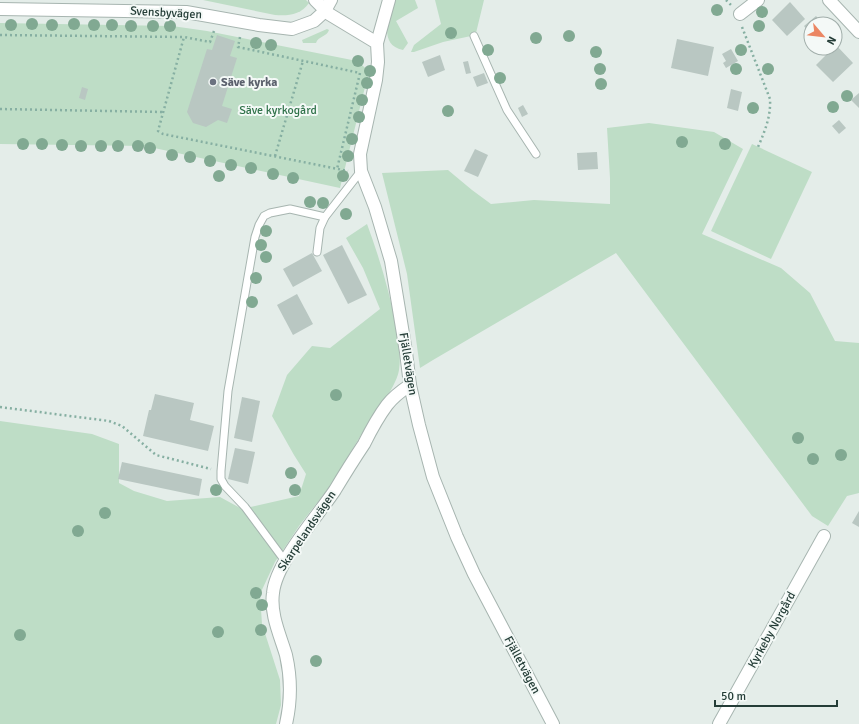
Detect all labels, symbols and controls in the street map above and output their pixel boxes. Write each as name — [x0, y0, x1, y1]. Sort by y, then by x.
street label: Svensbyvägen — [130, 4, 202, 22]
north arrow — [803, 16, 843, 56]
text: N — [824, 34, 839, 47]
place label: Säve kyrka — [221, 75, 277, 90]
marker: Säve kyrka — [208, 77, 218, 87]
park label: Säve kyrkogård — [239, 103, 317, 118]
street label: Fjälletvägen — [396, 332, 420, 396]
street label: Skarpelandsvägen — [275, 488, 339, 574]
street label: Kyrkeby Norgård — [745, 589, 799, 671]
street label: Fjälletvägen — [501, 634, 543, 696]
scale bar — [715, 682, 837, 708]
text: 50 m — [721, 689, 746, 704]

